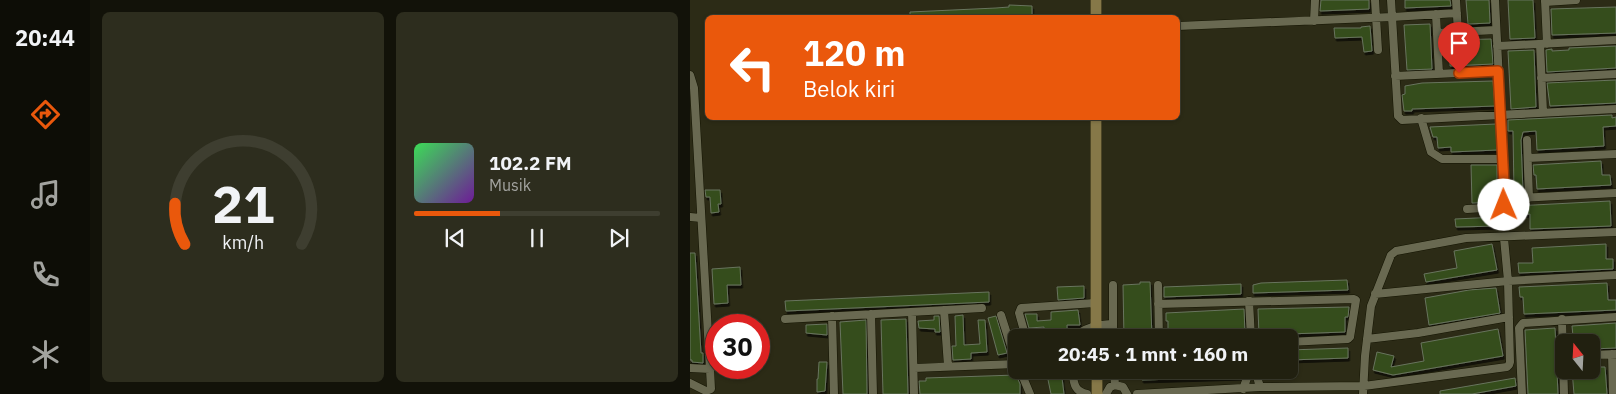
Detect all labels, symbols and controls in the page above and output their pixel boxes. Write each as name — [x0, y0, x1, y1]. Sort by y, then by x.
pin — [1438, 22, 1480, 73]
text: 20:44 — [15, 23, 75, 52]
icon: arrive — [1445, 29, 1473, 57]
text: 120 m — [803, 30, 906, 76]
icon: left — [720, 35, 785, 100]
text: Belok kiri — [803, 74, 895, 103]
icon: directions — [28, 97, 63, 132]
text: 102.2 FM — [489, 151, 572, 175]
text: 21 — [212, 170, 274, 237]
text: Musik — [489, 175, 531, 195]
icon: music — [28, 177, 63, 212]
position arrow — [1477, 178, 1529, 230]
icon: previous — [441, 224, 469, 252]
icon: pause — [523, 224, 551, 252]
icon: next — [605, 224, 633, 252]
text: km/h — [222, 231, 264, 254]
icon: phone — [28, 257, 63, 292]
speed limit sign: 30 — [705, 314, 770, 379]
north arrow — [1555, 334, 1600, 379]
map controls — [1555, 334, 1600, 379]
icon: climate — [28, 337, 63, 372]
text: 20:45 · 1 mnt · 160 m — [1058, 342, 1248, 366]

